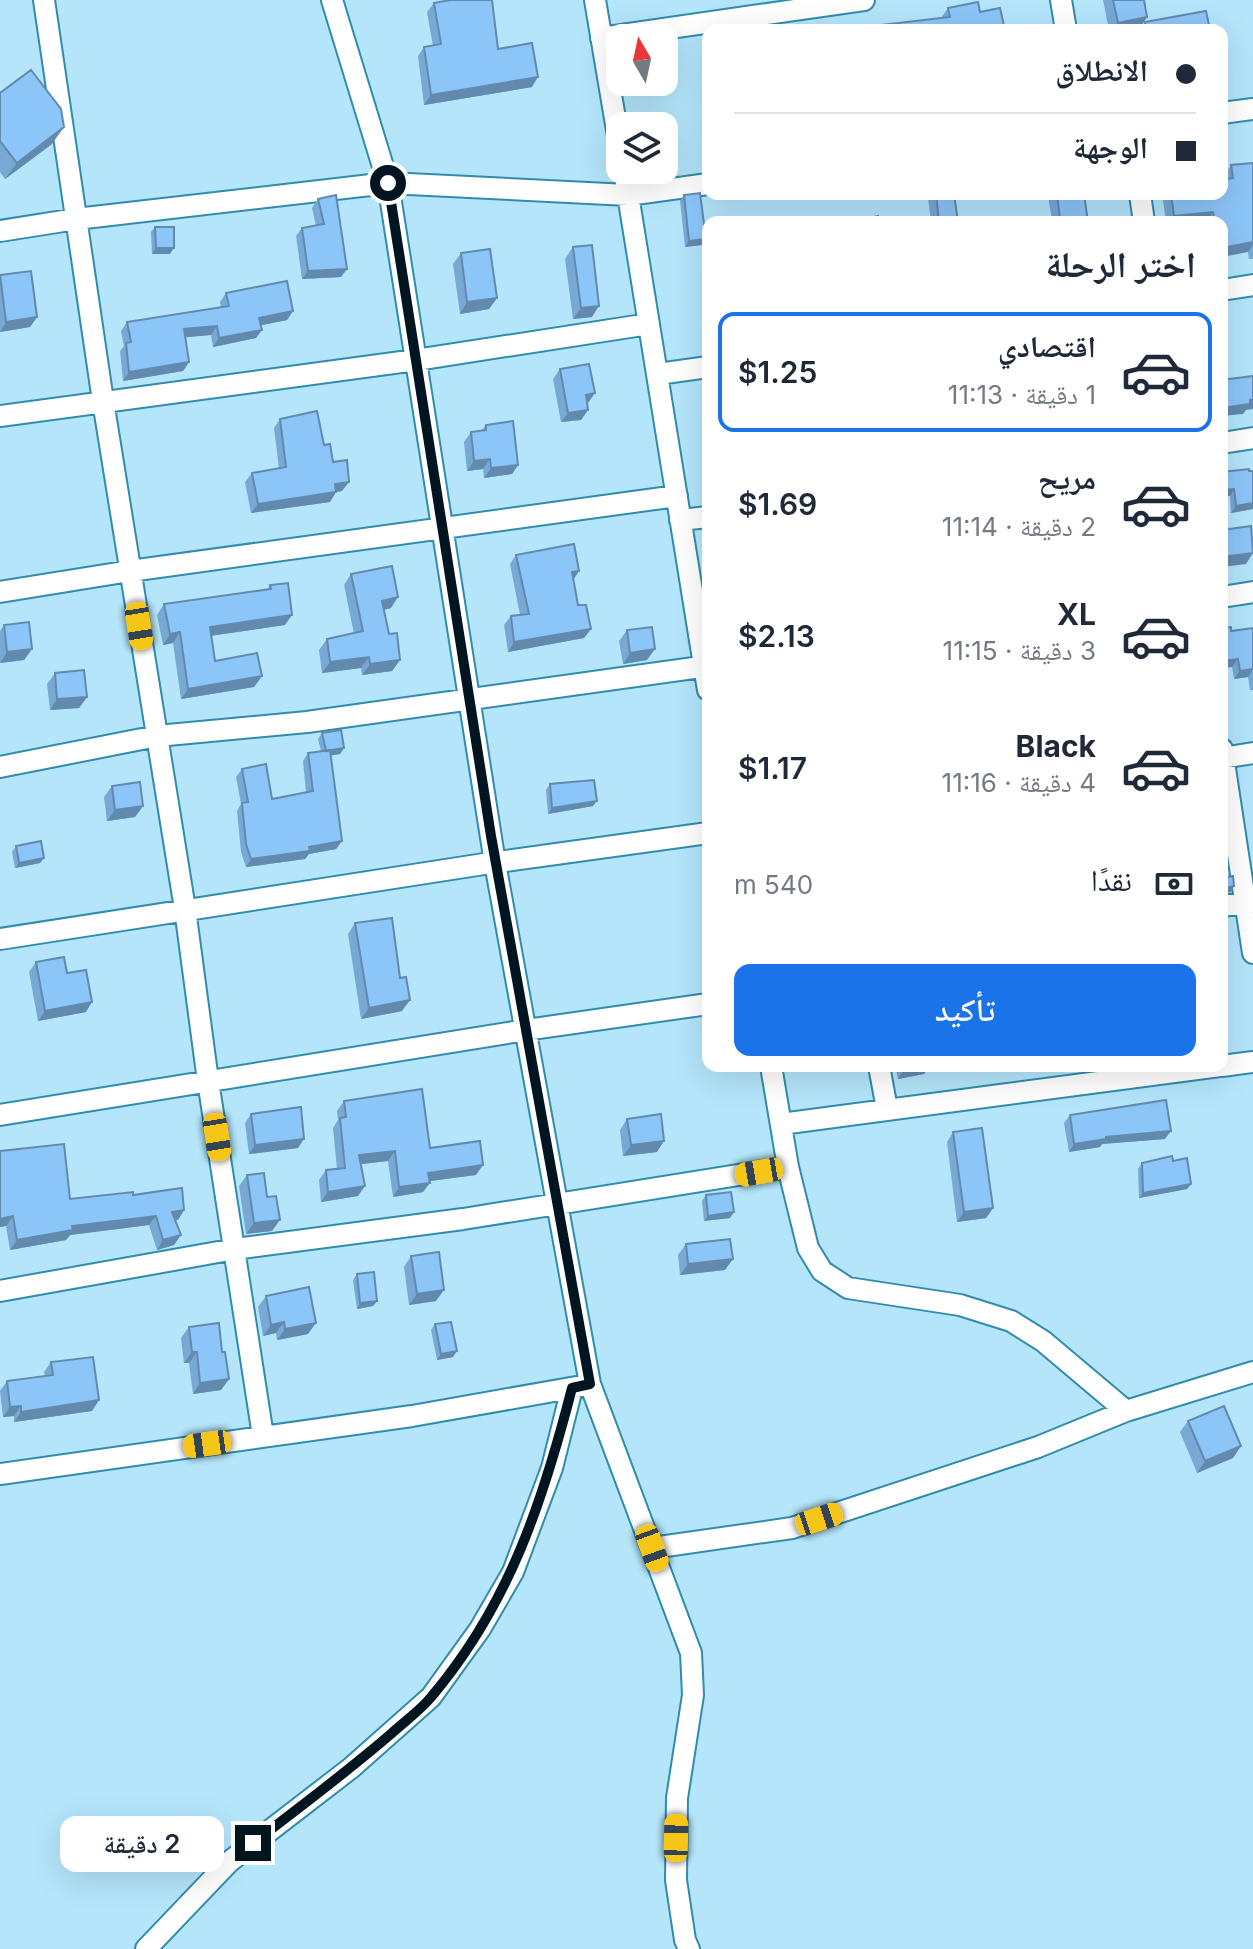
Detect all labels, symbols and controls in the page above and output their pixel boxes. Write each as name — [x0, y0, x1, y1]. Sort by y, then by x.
north arrow — [606, 24, 678, 96]
map controls — [606, 24, 678, 184]
text: الانطلاق — [1055, 52, 1148, 88]
button: layers — [606, 112, 678, 184]
text: الوجهة — [1073, 129, 1148, 165]
route start — [370, 165, 406, 201]
text: اختر الرحلة — [1045, 242, 1196, 286]
text: اقتصادي — [998, 328, 1096, 364]
icon: car — [1120, 336, 1192, 408]
text: $1.25 — [738, 354, 817, 390]
text: 1 دقيقة · 11:13 — [948, 379, 1096, 410]
text: مريح — [1038, 460, 1096, 496]
icon: car — [1120, 468, 1192, 540]
text: $1.69 — [738, 486, 817, 522]
text: 2 دقيقة · 11:14 — [942, 511, 1096, 542]
text: XL — [1057, 596, 1096, 632]
car — [123, 600, 155, 652]
icon: car — [1120, 600, 1192, 672]
text: $2.13 — [738, 618, 815, 654]
text: 3 دقيقة · 11:15 — [943, 635, 1096, 666]
text: Black — [1016, 728, 1096, 764]
icon: car — [1120, 732, 1192, 804]
text: $1.17 — [738, 750, 807, 786]
text: 4 دقيقة · 11:16 — [942, 767, 1096, 798]
text: نقدًا — [1091, 862, 1132, 898]
icon: cash — [1152, 862, 1196, 906]
text: 540 m — [734, 869, 813, 900]
button: تأكيد — [734, 964, 1196, 1056]
car — [201, 1111, 233, 1163]
car — [733, 1156, 785, 1188]
car — [182, 1429, 232, 1459]
car — [792, 1500, 846, 1538]
car — [633, 1521, 671, 1575]
car — [664, 1814, 688, 1862]
callout: 2 دقيقة — [61, 1815, 225, 1871]
route end — [235, 1825, 271, 1861]
text: 2 دقيقة — [104, 1828, 180, 1859]

